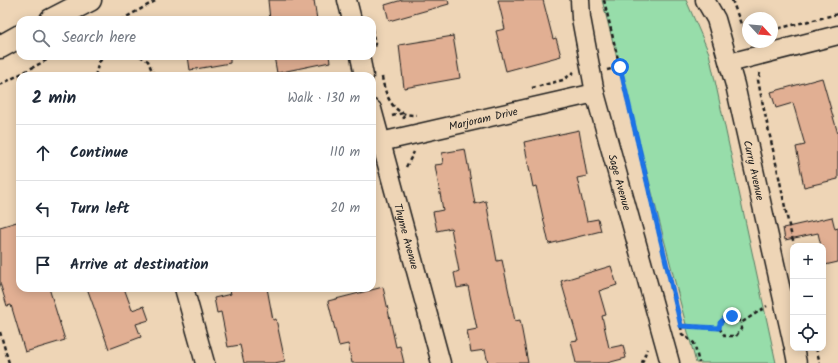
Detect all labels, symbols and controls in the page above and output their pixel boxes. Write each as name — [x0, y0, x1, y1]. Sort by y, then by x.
north arrow — [742, 12, 778, 48]
search box — [16, 16, 376, 60]
text: Search here — [62, 26, 136, 50]
icon: search — [30, 27, 52, 49]
route start — [611, 58, 629, 76]
text: 2 min — [32, 85, 76, 112]
text: Walk · 130 m — [287, 88, 360, 109]
street label: Marjoram Drive — [447, 103, 520, 136]
street label: Curry Avenue — [738, 139, 769, 202]
text: Continue — [70, 141, 128, 165]
icon: ahead — [32, 142, 54, 164]
text: 110 m — [330, 142, 360, 163]
street label: Sage Avenue — [602, 152, 635, 213]
text: Turn left — [70, 197, 130, 221]
icon: left — [32, 198, 54, 220]
text: 20 m — [330, 198, 360, 219]
street label: Thyme Avenue — [388, 202, 423, 272]
map controls — [790, 243, 826, 351]
button: + — [790, 243, 826, 279]
text: Arrive at destination — [70, 253, 209, 277]
icon: arrive — [32, 254, 54, 276]
button: − — [790, 279, 826, 315]
route end — [723, 307, 741, 325]
button: locate — [790, 315, 826, 351]

